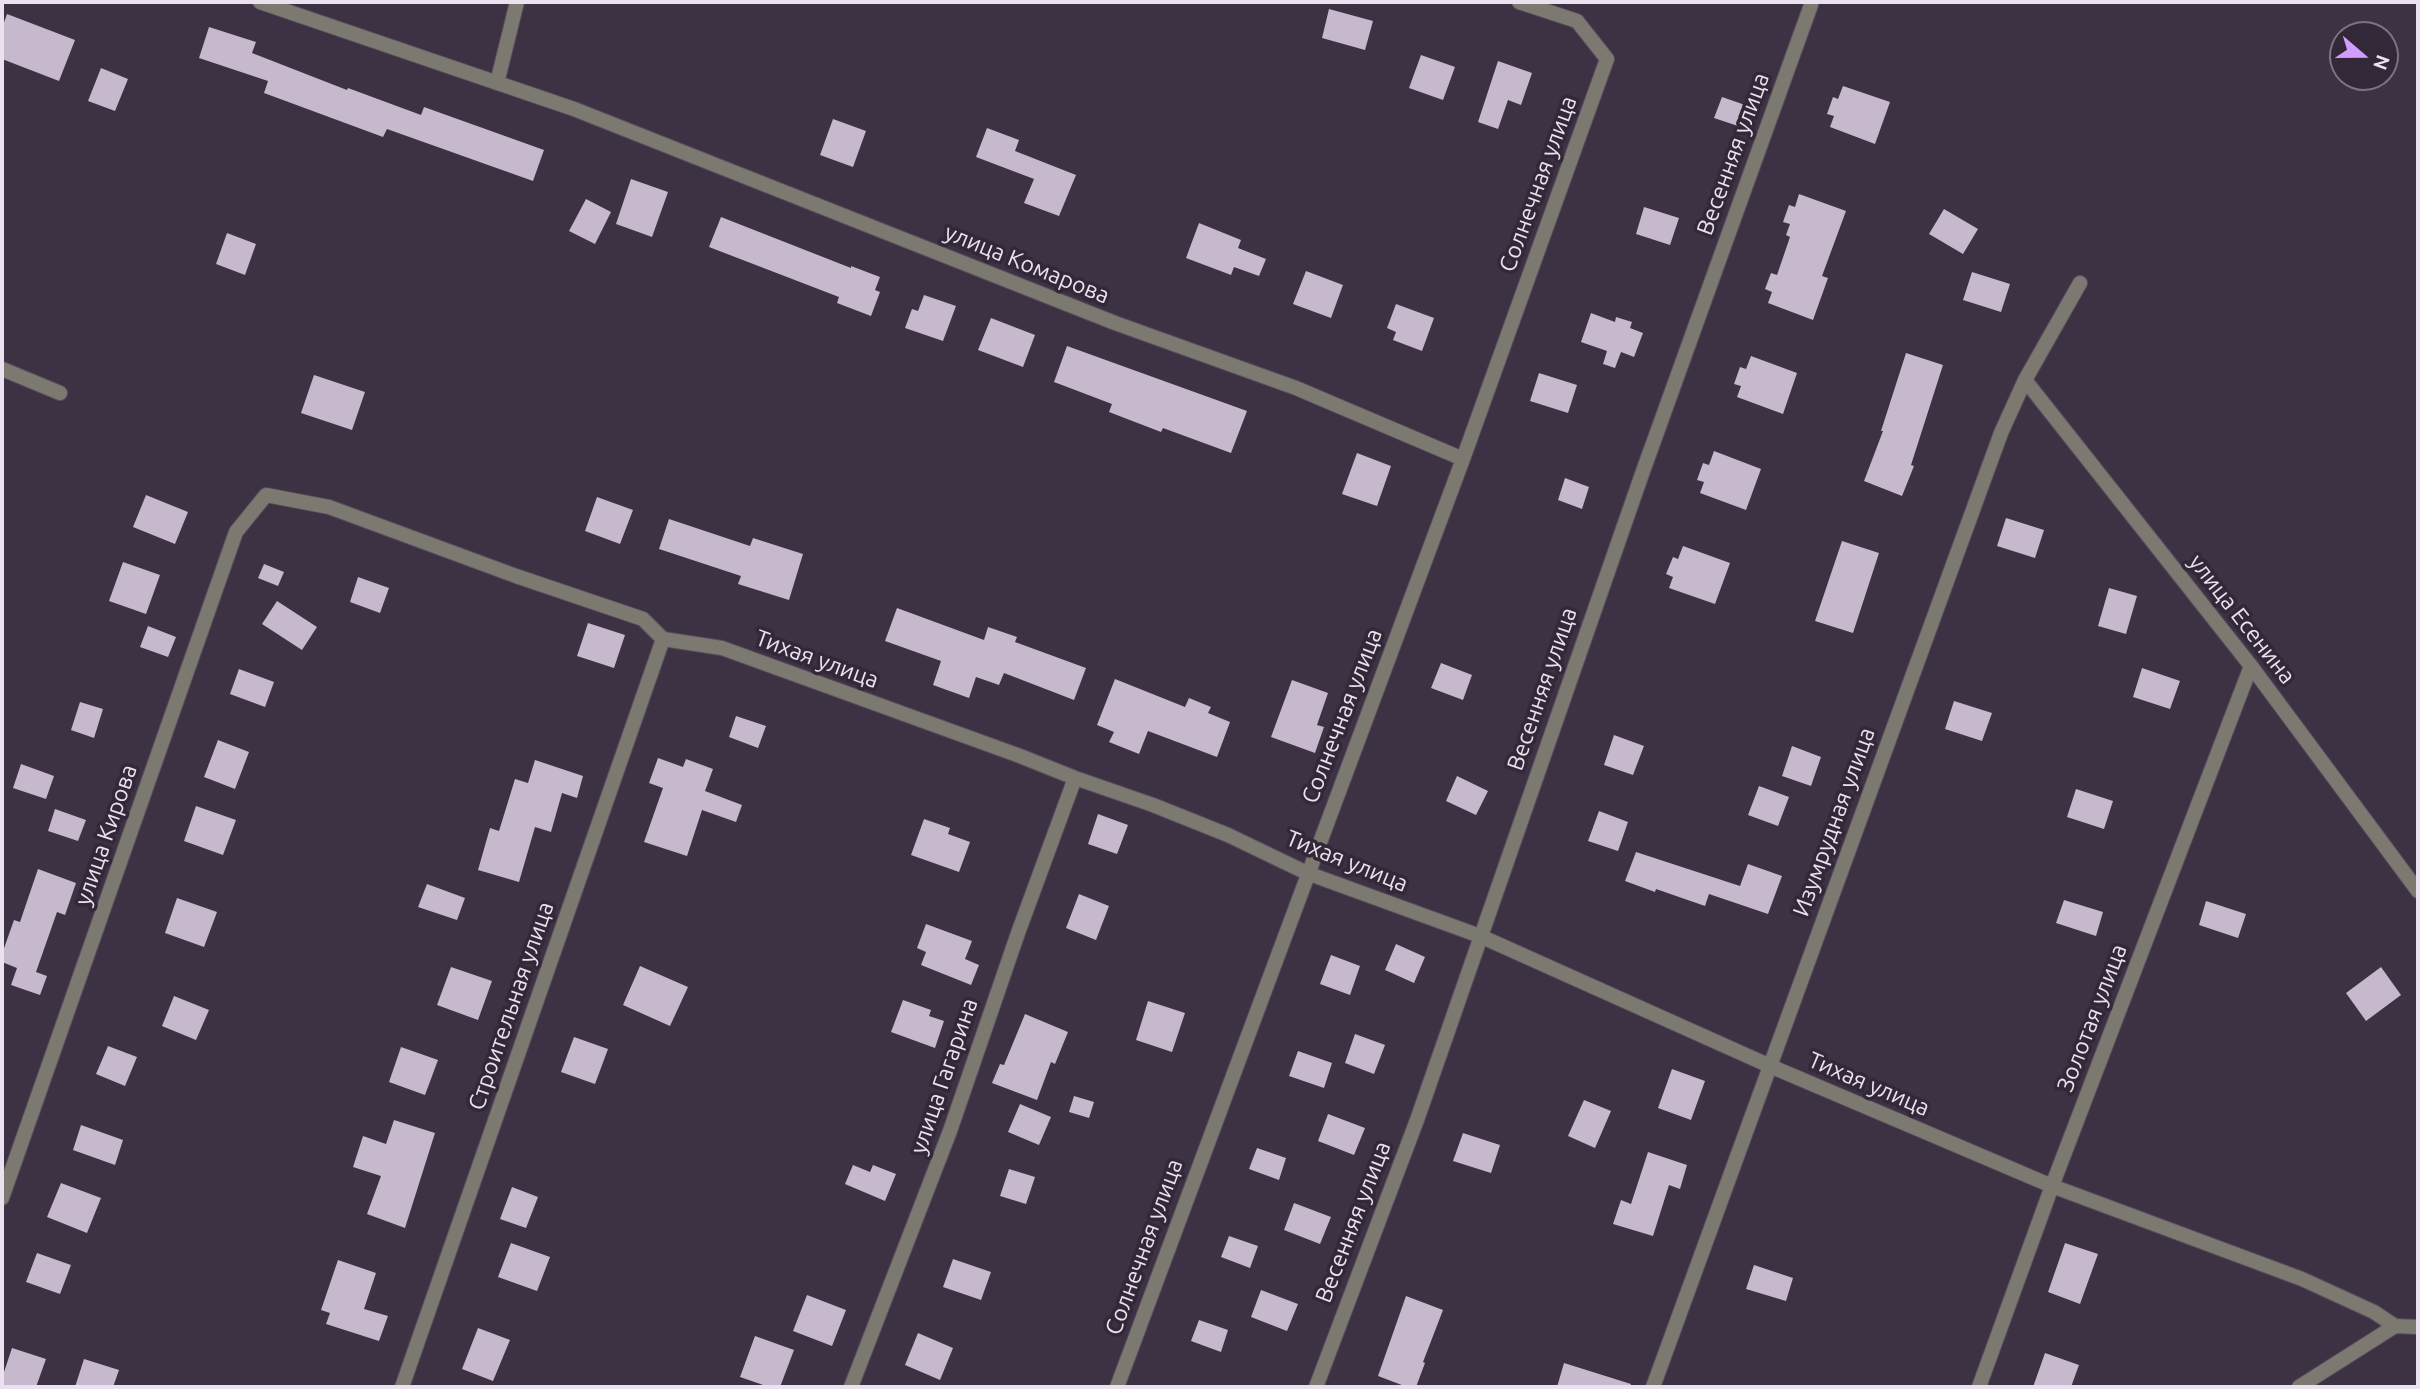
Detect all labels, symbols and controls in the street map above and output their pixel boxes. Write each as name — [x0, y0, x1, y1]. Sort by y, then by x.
north arrow — [2329, 21, 2399, 91]
text: N — [2369, 52, 2395, 73]
street label: Весенняя улица — [1691, 69, 1775, 239]
street label: Солнечная улица — [1493, 92, 1583, 276]
street label: улица Комарова — [941, 218, 1113, 310]
street label: улица Есенина — [2183, 549, 2301, 689]
street label: Весенняя улица — [1501, 604, 1583, 774]
street label: Тихая улица — [752, 624, 882, 694]
street label: Солнечная улица — [1296, 625, 1388, 807]
street label: Изумрудная улица — [1787, 724, 1881, 920]
street label: улица Кирова — [69, 761, 143, 909]
street label: Тихая улица — [1282, 824, 1412, 898]
street label: Строительная улица — [462, 898, 560, 1114]
street label: Золотая улица — [2051, 940, 2133, 1096]
street label: улица Гагарина — [904, 994, 984, 1158]
street label: Тихая улица — [1804, 1046, 1934, 1122]
street label: Весенняя улица — [1310, 1137, 1396, 1307]
street label: Солнечная улица — [1099, 1155, 1189, 1339]

